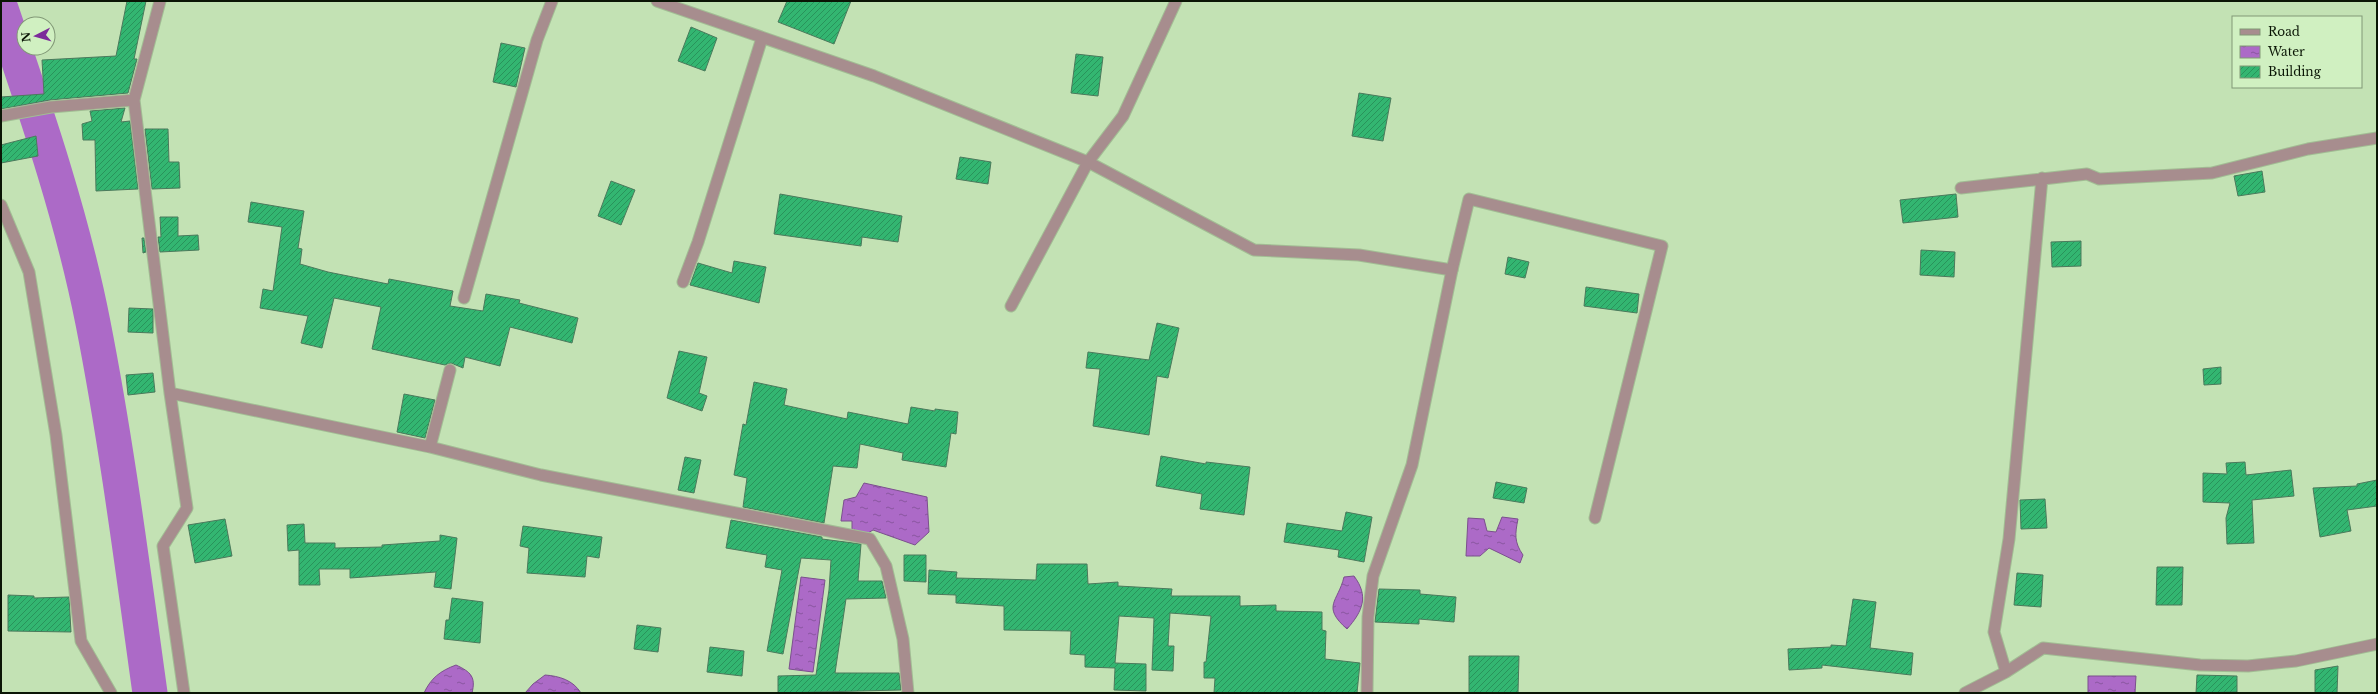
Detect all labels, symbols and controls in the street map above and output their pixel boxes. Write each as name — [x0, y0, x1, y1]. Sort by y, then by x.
north arrow — [16, 16, 56, 56]
legend — [2232, 16, 2362, 88]
text: Road — [2268, 24, 2300, 39]
text: N — [18, 31, 34, 43]
text: Water — [2267, 44, 2305, 59]
text: Building — [2268, 64, 2322, 79]

